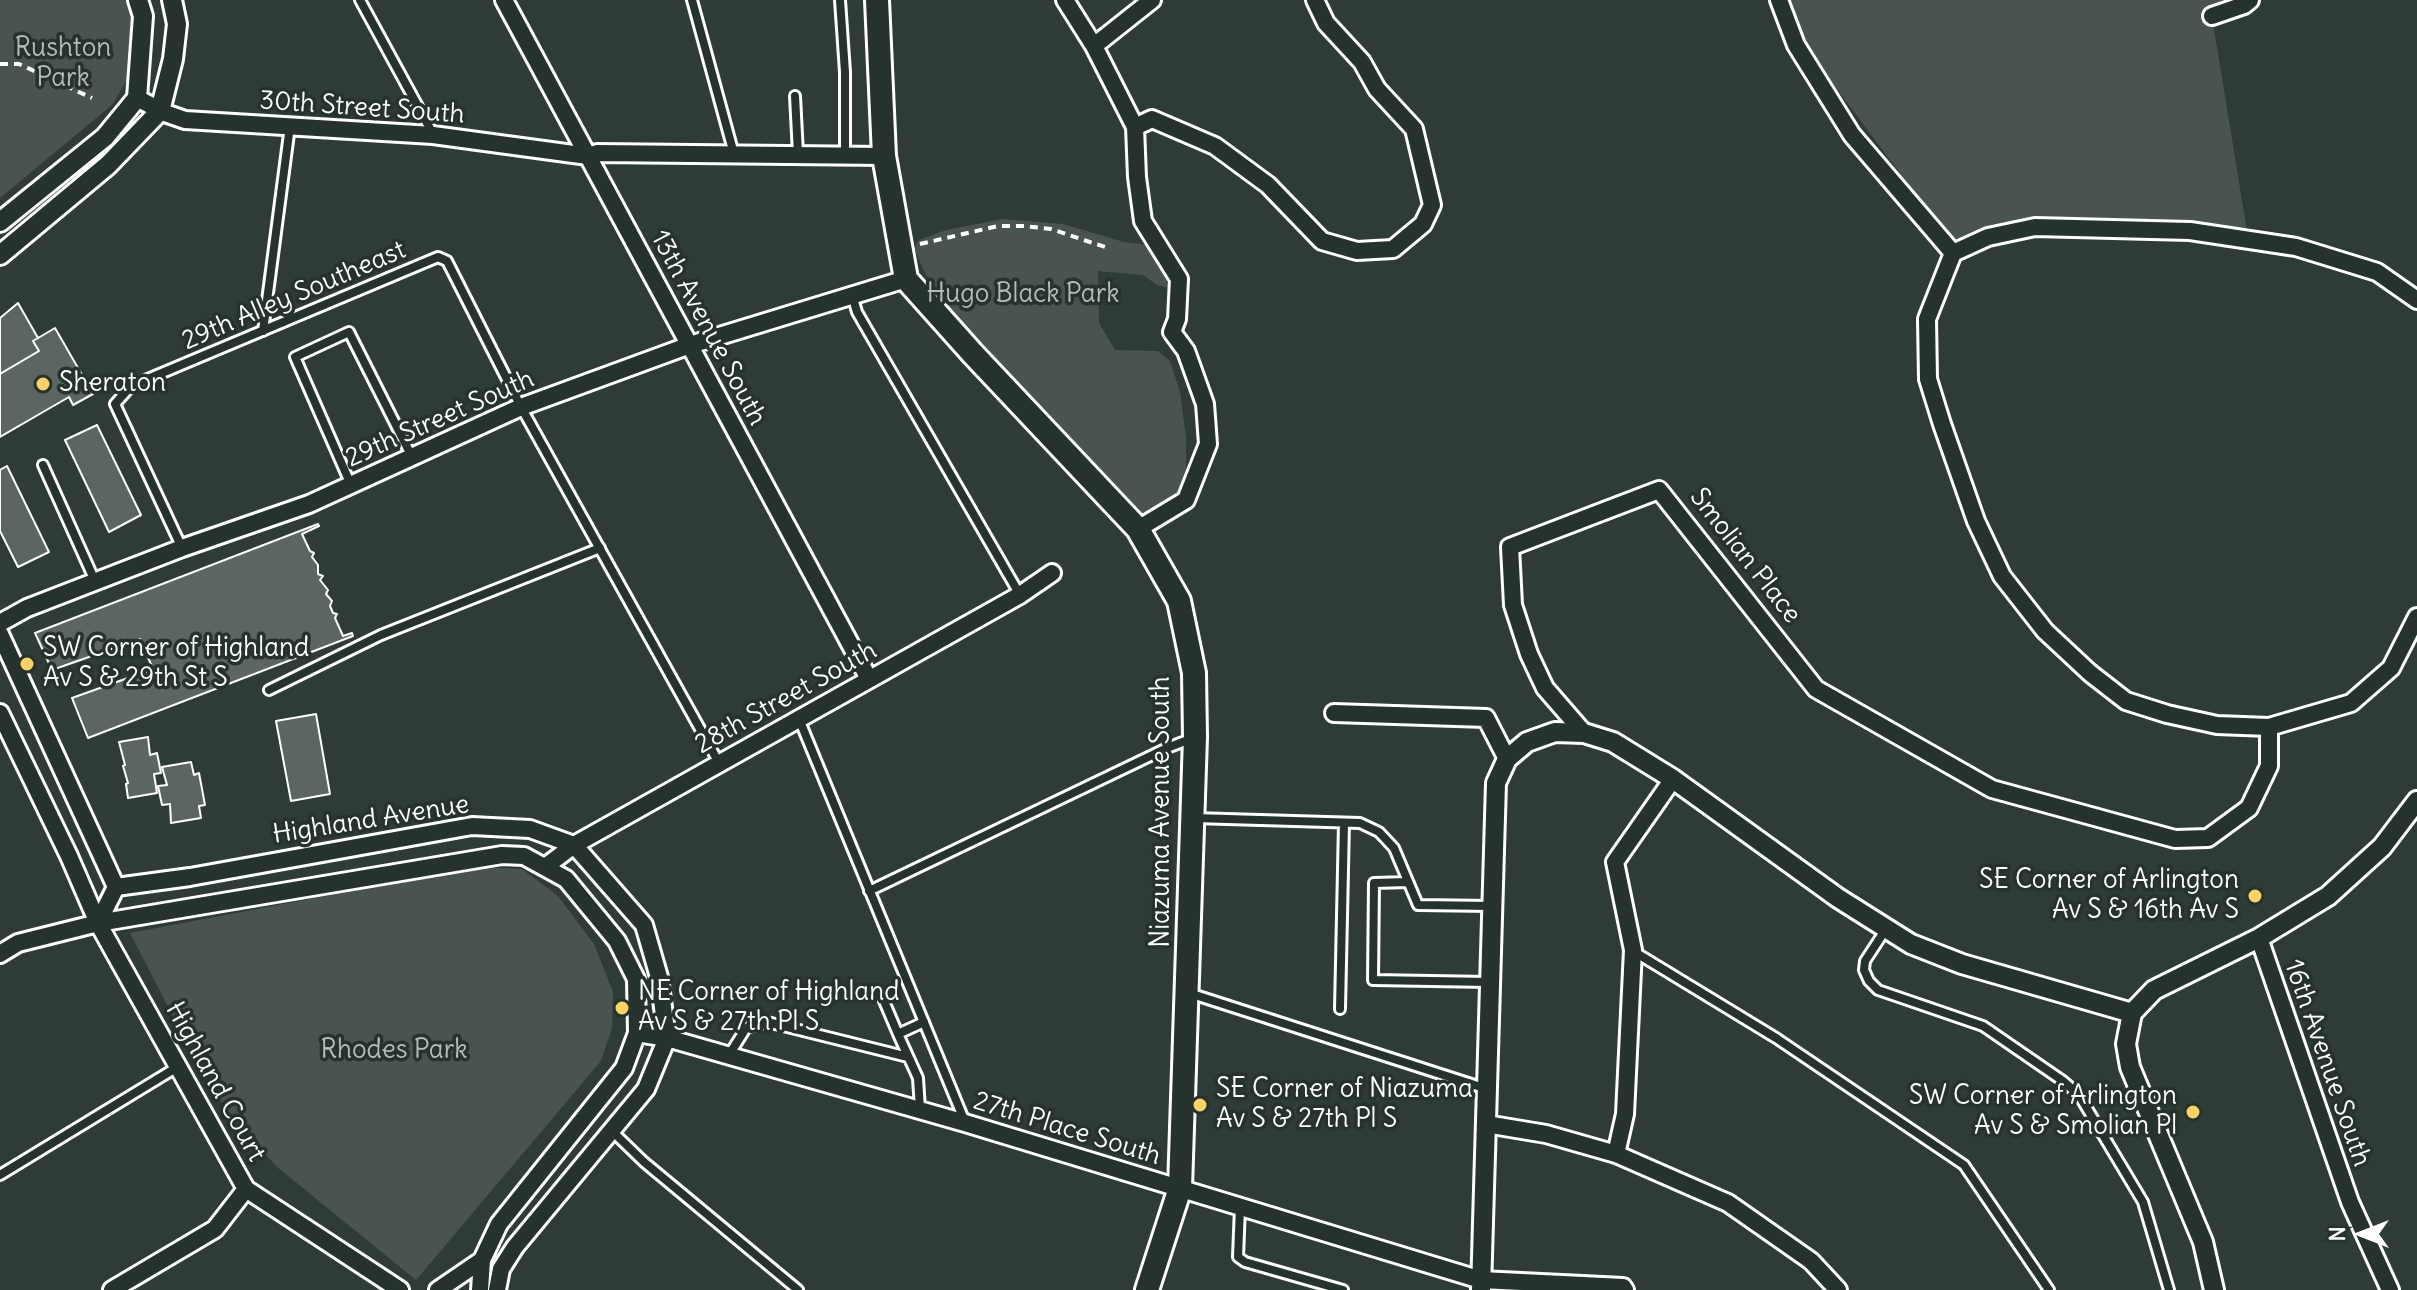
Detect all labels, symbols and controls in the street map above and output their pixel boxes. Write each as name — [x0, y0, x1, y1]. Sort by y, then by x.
park label: Rushton Park — [15, 33, 111, 94]
street label: 30th Street South — [258, 85, 466, 131]
street label: 13th Avenue South — [643, 225, 773, 431]
street label: 29th Alley Southeast — [177, 235, 411, 357]
park label: Hugo Black Park — [926, 279, 1120, 311]
street label: 29th Street South — [341, 364, 539, 474]
place label: Sheraton — [59, 368, 166, 400]
marker: Sheraton — [34, 375, 52, 393]
street label: Smolian Place — [1683, 482, 1807, 630]
place label: SW Corner of Highland Av S & 29th St S — [43, 633, 309, 694]
street label: 28th Street South — [690, 635, 882, 761]
marker: SW Corner of Highland Av S & 29th St S — [18, 655, 36, 673]
street label: Niazuma Avenue South — [1146, 676, 1178, 948]
street label: Highland Avenue — [271, 789, 471, 851]
place label: SE Corner of Arlington Av S & 16th Av S — [1979, 865, 2239, 926]
marker: SE Corner of Arlington Av S & 16th Av S — [2246, 887, 2264, 905]
street label: 16th Avenue South — [2277, 956, 2377, 1170]
place label: NE Corner of Highland Av S & 27th Pl S — [638, 977, 900, 1038]
street label: Highland Court — [158, 997, 272, 1167]
marker: NE Corner of Highland Av S & 27th Pl S — [613, 999, 631, 1017]
park label: Rhodes Park — [320, 1035, 468, 1067]
place label: SE Corner of Niazuma Av S & 27th Pl S — [1216, 1074, 1473, 1136]
place label: SW Corner of Arlington Av S & Smolian Pl — [1909, 1081, 2177, 1142]
street label: 27th Place South — [970, 1086, 1164, 1172]
marker: SE Corner of Niazuma Av S & 27th Pl S — [1191, 1096, 1209, 1114]
marker: SW Corner of Arlington Av S & Smolian Pl — [2184, 1103, 2202, 1121]
north arrow — [2321, 1194, 2401, 1274]
text: N — [2323, 1226, 2351, 1242]

